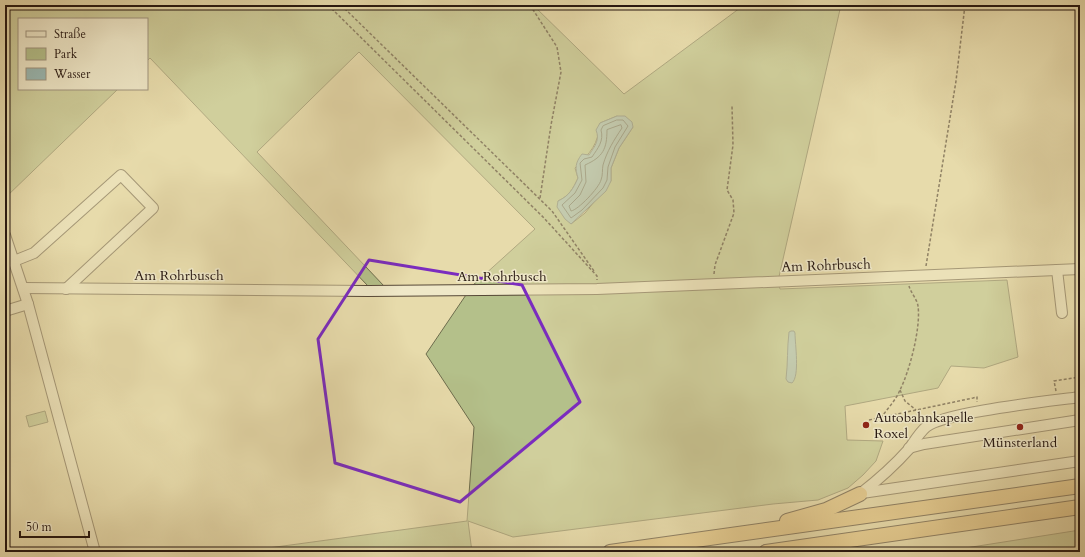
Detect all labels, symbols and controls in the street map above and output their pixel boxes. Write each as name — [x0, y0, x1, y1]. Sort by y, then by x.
legend — [18, 18, 148, 90]
text: Straße — [54, 26, 86, 42]
text: Park — [54, 46, 78, 62]
text: Wasser — [53, 66, 91, 82]
street label: Am Rohrbusch — [781, 254, 871, 277]
street label: Am Rohrbusch — [134, 266, 224, 285]
street label: Am Rohrbusch — [457, 267, 547, 286]
place label: Autobahnkapelle Roxel — [874, 408, 974, 443]
marker: Autobahnkapelle Roxel — [861, 420, 871, 430]
marker: Münsterland — [1015, 422, 1025, 432]
place label: Münsterland — [983, 433, 1058, 452]
scale bar — [20, 513, 89, 539]
text: 50 m — [26, 519, 53, 535]

